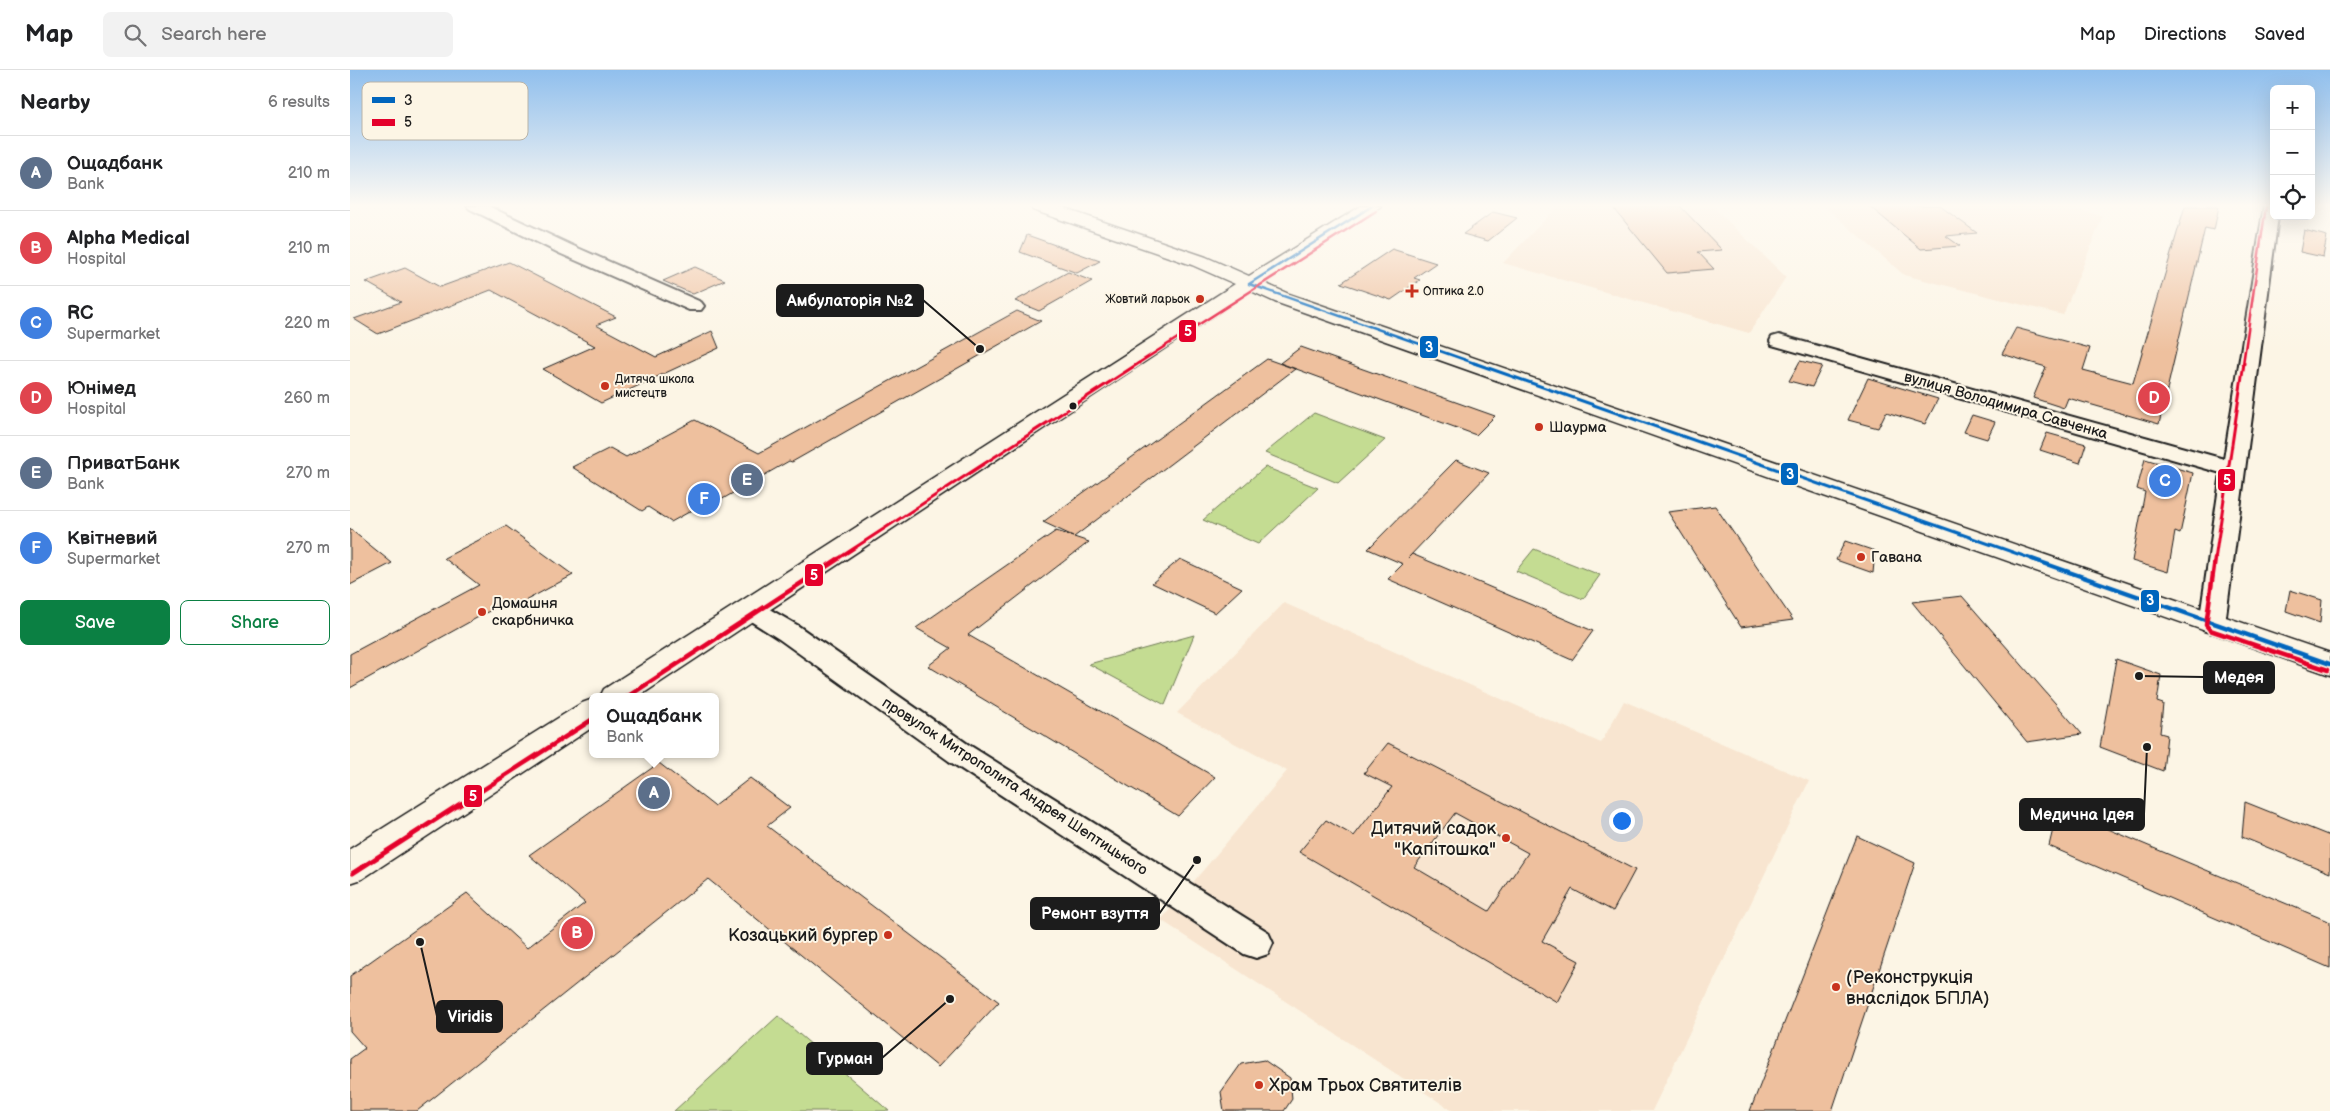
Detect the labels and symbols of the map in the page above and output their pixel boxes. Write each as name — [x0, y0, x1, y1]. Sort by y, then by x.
legend — [362, 82, 528, 140]
text: 3 — [404, 92, 413, 109]
text: 5 — [404, 114, 412, 131]
marker: Оптика 2.0 — [1405, 284, 1419, 298]
place label: Оптика 2.0 — [1423, 284, 1484, 299]
callout: Амбулаторія №2 — [777, 285, 923, 316]
text: Амбулаторія №2 — [786, 292, 914, 311]
place label: Жовтий ларьок — [1105, 292, 1191, 307]
marker: Жовтий ларьок — [1194, 293, 1206, 305]
line badge: 5 — [1178, 319, 1197, 343]
text: 5 — [1184, 323, 1192, 340]
line badge: 3 — [1419, 335, 1439, 359]
text: 3 — [1425, 339, 1433, 356]
street label: вулиця Володимира Савченка — [1902, 367, 2110, 444]
place label: Дитяча школа мистецтв — [615, 372, 694, 401]
pin: D — [2138, 379, 2170, 417]
marker: Дитяча школа мистецтв — [599, 380, 611, 392]
unlabelled marker — [1068, 401, 1078, 411]
place label: Шаурма — [1549, 418, 1607, 437]
marker: Шаурма — [1533, 421, 1545, 433]
pin: E — [731, 461, 763, 499]
line badge: 3 — [1780, 462, 1799, 486]
pin: C — [2149, 462, 2181, 500]
text: 3 — [1786, 466, 1794, 483]
line badge: 5 — [2217, 468, 2236, 492]
text: 5 — [2223, 472, 2231, 489]
pin: F — [688, 480, 720, 518]
place label: Гавана — [1871, 548, 1922, 567]
marker: Гавана — [1855, 551, 1867, 563]
line badge: 5 — [804, 563, 824, 587]
text: 5 — [810, 567, 818, 584]
line badge: 3 — [2140, 589, 2160, 613]
text: 3 — [2146, 592, 2154, 609]
place label: Домашня скарбничка — [492, 594, 574, 630]
marker: Домашня скарбничка — [476, 606, 488, 618]
callout: Медея — [2204, 662, 2274, 693]
text: Медея — [2214, 669, 2264, 688]
street label: провулок Митрополита Андрея Шептицького — [878, 693, 1151, 880]
pin: A — [638, 774, 670, 812]
line badge: 5 — [463, 784, 483, 808]
text: 5 — [469, 788, 477, 805]
callout: Медична Ідея — [2020, 799, 2144, 830]
text: Медична Ідея — [2030, 806, 2134, 825]
your location — [1609, 808, 1635, 834]
place label: Дитячий садок "Капітошка" — [1371, 818, 1496, 860]
marker: Дитячий садок "Капітошка" — [1500, 832, 1512, 844]
callout: Ремонт взуття — [1031, 898, 1159, 929]
text: Ремонт взуття — [1041, 905, 1149, 924]
pin: B — [561, 914, 593, 952]
place label: Козацький бургер — [728, 925, 878, 946]
marker: Козацький бургер — [882, 929, 894, 941]
place label: (Реконструкція внаслідок БПЛА) — [1846, 967, 1990, 1009]
marker: (Реконструкція внаслідок БПЛА) — [1830, 981, 1842, 993]
callout: Viridis — [437, 1001, 502, 1032]
text: Viridis — [447, 1008, 493, 1027]
callout: Гурман — [807, 1043, 882, 1074]
text: Гурман — [817, 1050, 873, 1069]
place label: Храм Трьох Святителів — [1269, 1075, 1462, 1096]
marker: Храм Трьох Святителів — [1253, 1079, 1265, 1091]

